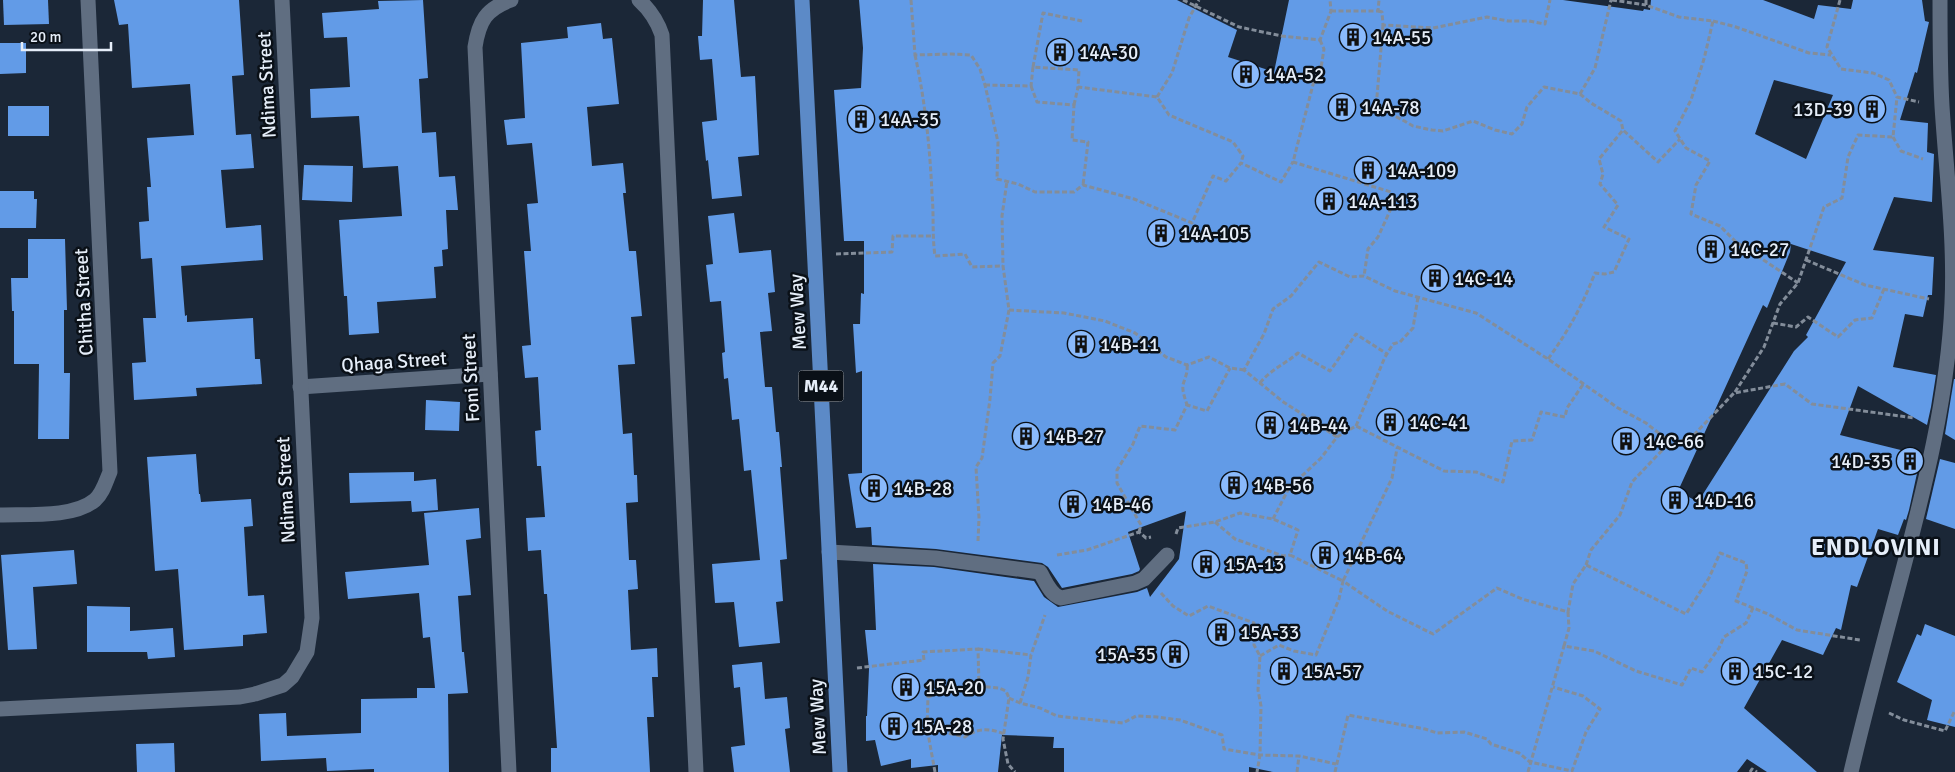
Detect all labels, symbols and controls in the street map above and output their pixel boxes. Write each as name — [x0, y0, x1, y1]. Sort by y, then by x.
scale bar — [22, 20, 111, 52]
building icon: 14A-55 — [1338, 22, 1368, 52]
place label: 14A-55 — [1372, 26, 1431, 50]
text: 20 m — [30, 28, 61, 46]
street label: Ndima Street — [252, 31, 282, 139]
building icon: 14A-30 — [1045, 37, 1075, 67]
place label: 14A-30 — [1079, 41, 1138, 65]
building icon: 14A-52 — [1231, 59, 1261, 89]
place label: 14A-52 — [1265, 63, 1324, 87]
building icon: 14A-78 — [1327, 92, 1357, 122]
building icon: 13D-39 — [1857, 94, 1887, 124]
place label: 14A-78 — [1361, 96, 1420, 120]
place label: 13D-39 — [1793, 98, 1853, 122]
building icon: 14A-35 — [846, 104, 876, 134]
place label: 14A-35 — [880, 108, 939, 132]
building icon: 14A-109 — [1353, 155, 1383, 185]
place label: 14A-109 — [1387, 159, 1457, 183]
building icon: 14A-113 — [1314, 186, 1344, 216]
place label: 14A-113 — [1348, 190, 1418, 214]
building icon: 14A-105 — [1146, 218, 1176, 248]
place label: 14A-105 — [1180, 222, 1250, 246]
building icon: 14C-27 — [1696, 234, 1726, 264]
place label: 14C-27 — [1730, 238, 1789, 262]
street label: Chitha Street — [69, 247, 99, 356]
building icon: 14C-14 — [1420, 263, 1450, 293]
place label: 14C-14 — [1454, 267, 1513, 291]
street label: Mew Way — [784, 273, 812, 351]
building icon: 14B-11 — [1066, 329, 1096, 359]
street label: Foni Street — [457, 333, 485, 423]
place label: 14B-11 — [1100, 333, 1159, 357]
street label: Qhaga Street — [341, 346, 448, 378]
road number: M44 — [798, 371, 844, 402]
building icon: 14C-41 — [1375, 407, 1405, 437]
building icon: 14B-44 — [1255, 410, 1285, 440]
place label: 14C-41 — [1409, 411, 1468, 435]
place label: 14B-44 — [1289, 414, 1348, 438]
building icon: 14B-27 — [1011, 421, 1041, 451]
place label: 14B-27 — [1045, 425, 1104, 449]
building icon: 14C-66 — [1611, 426, 1641, 456]
place label: 14C-66 — [1645, 430, 1704, 454]
street label: Ndima Street — [271, 436, 301, 544]
building icon: 14D-35 — [1895, 446, 1925, 476]
place label: 14D-35 — [1831, 450, 1891, 474]
building icon: 14B-56 — [1219, 470, 1249, 500]
building icon: 14B-28 — [859, 473, 889, 503]
place label: 14B-56 — [1253, 474, 1312, 498]
place label: 14B-28 — [893, 477, 952, 501]
building icon: 14D-16 — [1660, 485, 1690, 515]
building icon: 14B-46 — [1058, 489, 1088, 519]
place label: 14D-16 — [1694, 489, 1754, 513]
place label: 14B-46 — [1092, 493, 1151, 517]
district label: ENDLOVINI — [1811, 532, 1941, 562]
building icon: 14B-64 — [1310, 540, 1340, 570]
place label: 14B-64 — [1344, 544, 1403, 568]
building icon: 15A-13 — [1191, 549, 1221, 579]
place label: 15A-13 — [1225, 553, 1284, 577]
building icon: 15A-33 — [1206, 617, 1236, 647]
place label: 15A-33 — [1240, 621, 1299, 645]
building icon: 15A-35 — [1160, 639, 1190, 669]
place label: 15A-35 — [1097, 643, 1156, 667]
building icon: 15A-57 — [1269, 656, 1299, 686]
building icon: 15C-12 — [1720, 656, 1750, 686]
place label: 15A-57 — [1303, 660, 1362, 684]
place label: 15C-12 — [1754, 660, 1813, 684]
building icon: 15A-20 — [891, 672, 921, 702]
place label: 15A-20 — [925, 676, 984, 700]
street label: Mew Way — [804, 678, 832, 756]
building icon: 15A-28 — [879, 711, 909, 741]
place label: 15A-28 — [913, 715, 972, 739]

